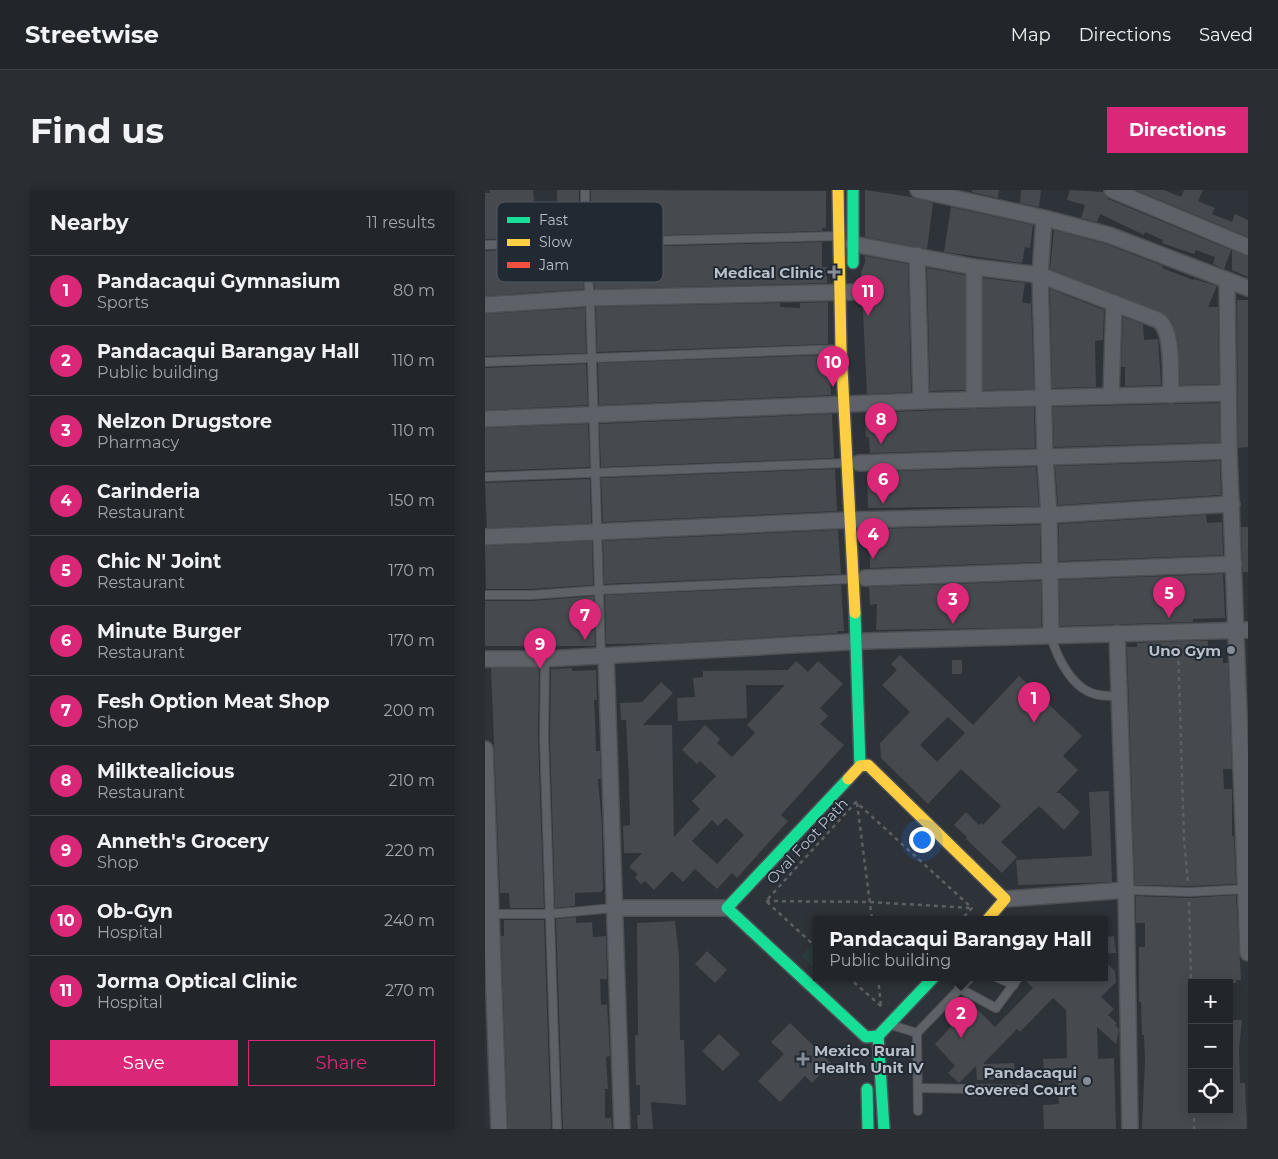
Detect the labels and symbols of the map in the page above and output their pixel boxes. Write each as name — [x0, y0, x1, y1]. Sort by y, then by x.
legend — [497, 202, 663, 282]
text: Fast — [539, 211, 569, 229]
text: Slow — [539, 233, 573, 251]
text: Jam — [538, 256, 569, 274]
place label: Medical Clinic — [714, 263, 823, 282]
marker: Medical Clinic — [827, 265, 841, 279]
pin: 11 — [852, 275, 884, 316]
pin: 10 — [817, 346, 849, 387]
pin: 8 — [865, 403, 897, 444]
pin: 6 — [867, 463, 899, 504]
pin: 4 — [857, 518, 889, 559]
pin: 5 — [1153, 577, 1185, 618]
pin: 3 — [937, 583, 969, 624]
pin: 7 — [569, 599, 601, 640]
pin: 9 — [524, 628, 556, 669]
place label: Uno Gym — [1148, 641, 1221, 660]
marker: Uno Gym — [1225, 644, 1237, 656]
pin: 1 — [1018, 682, 1050, 723]
street label: Oval Foot Path — [762, 794, 852, 888]
your location — [909, 827, 935, 853]
pin: 2 — [945, 997, 977, 1038]
place label: Mexico Rural Health Unit IV — [814, 1041, 924, 1077]
marker: Mexico Rural Health Unit IV — [796, 1052, 810, 1066]
place label: Pandacaqui Covered Court — [964, 1063, 1077, 1099]
marker: Pandacaqui Covered Court — [1081, 1075, 1093, 1087]

